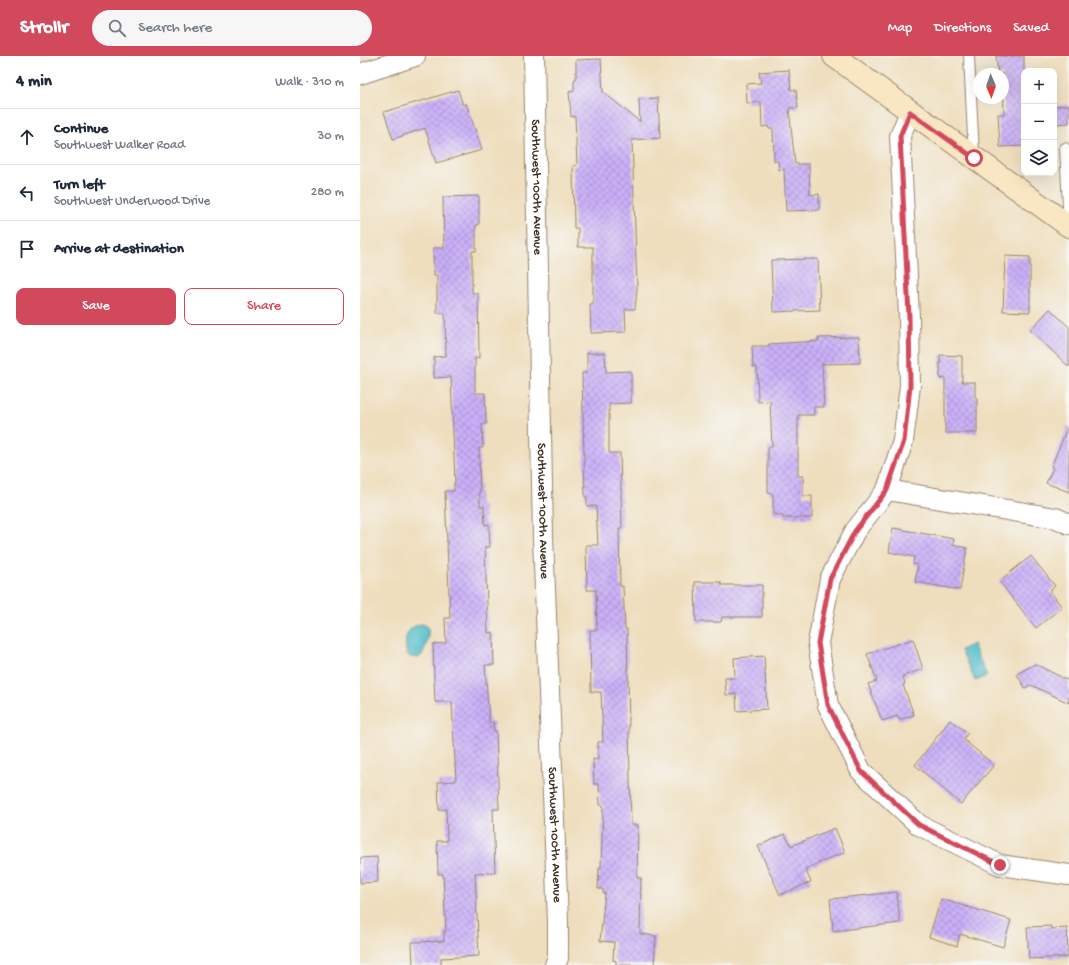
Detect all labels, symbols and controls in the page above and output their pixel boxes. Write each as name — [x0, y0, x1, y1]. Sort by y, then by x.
search box — [92, 10, 372, 46]
text: Strollr — [20, 17, 68, 40]
icon: search — [106, 17, 128, 39]
text: Search here — [138, 19, 212, 37]
text: Map — [888, 20, 912, 37]
text: Directions — [934, 20, 991, 37]
text: Saved — [1013, 20, 1049, 37]
north arrow — [973, 68, 1009, 104]
map controls — [1021, 68, 1057, 176]
button: + — [1021, 68, 1057, 104]
text: 4 min — [16, 72, 52, 92]
text: Walk · 310 m — [275, 75, 344, 90]
button: − — [1021, 104, 1057, 140]
street label: Southwest 100th Avenue — [528, 119, 545, 255]
text: Continue — [54, 120, 108, 138]
icon: ahead — [16, 126, 38, 148]
text: 30 m — [318, 129, 344, 144]
text: Southwest Walker Road — [54, 138, 185, 153]
button: layers — [1021, 140, 1057, 176]
route start — [965, 149, 983, 167]
text: Turn left — [54, 176, 105, 194]
icon: left — [16, 182, 38, 204]
text: 280 m — [311, 185, 344, 200]
text: Southwest Underwood Drive — [54, 194, 210, 209]
icon: arrive — [16, 238, 38, 260]
text: Arrive at destination — [54, 240, 184, 258]
button: Save — [16, 288, 176, 325]
button: Share — [184, 288, 344, 325]
street label: Southwest 100th Avenue — [534, 443, 552, 579]
street label: Southwest 100th Avenue — [544, 767, 565, 903]
route end — [991, 856, 1009, 874]

